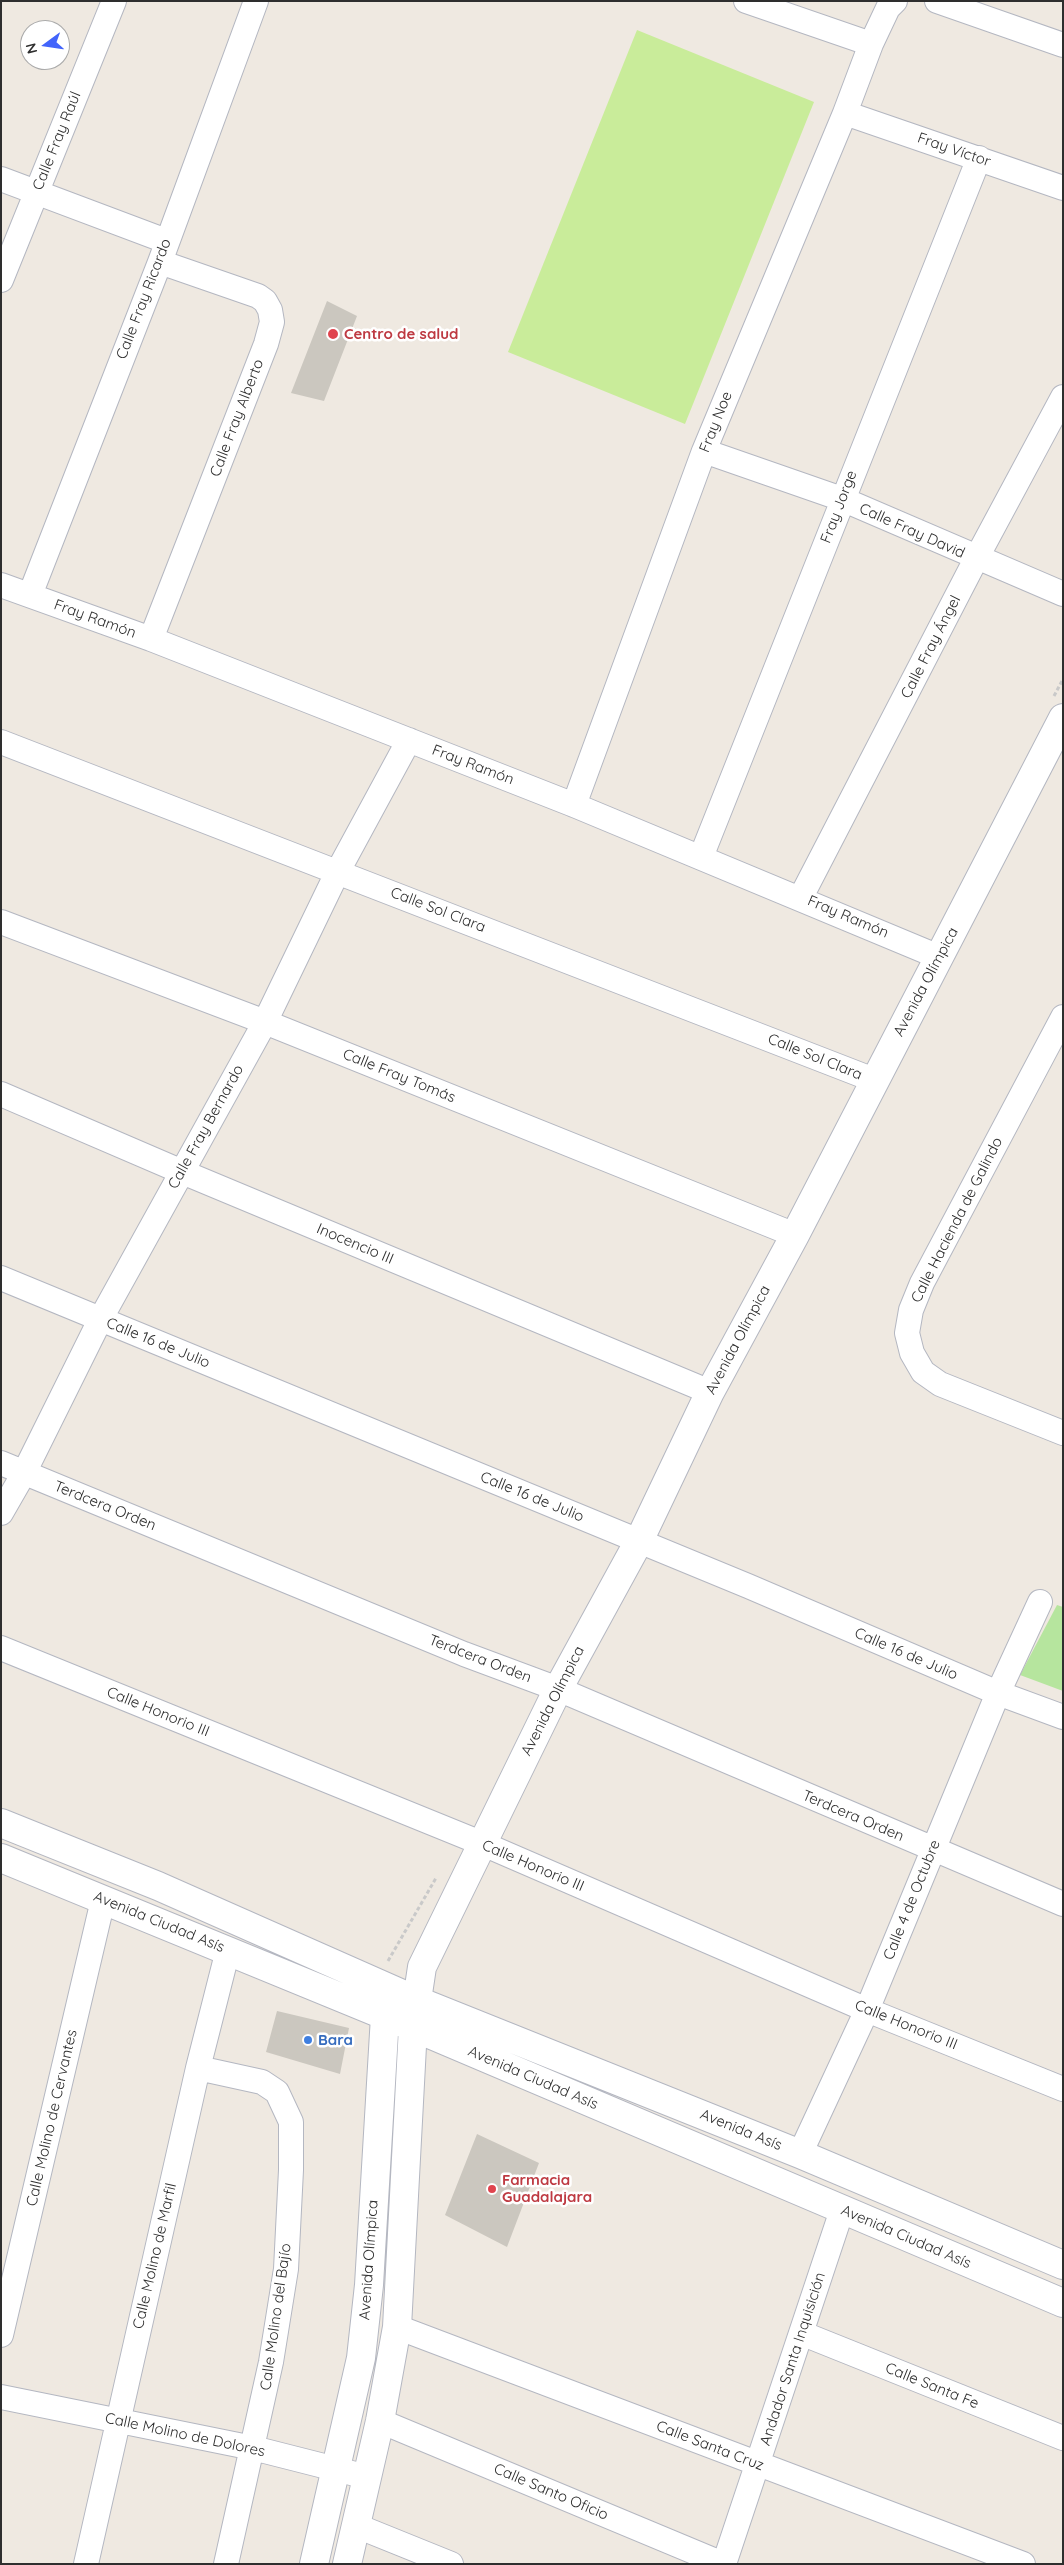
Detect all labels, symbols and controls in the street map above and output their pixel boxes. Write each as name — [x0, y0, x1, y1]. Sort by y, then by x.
north arrow — [20, 20, 70, 70]
text: N — [21, 41, 41, 56]
street label: Calle Fray Raúl — [29, 89, 85, 193]
street label: Fray Víctor — [915, 129, 993, 171]
street label: Calle Fray Ricardo — [113, 236, 175, 362]
place label: Centro de salud — [344, 325, 459, 343]
marker: Centro de salud — [326, 327, 340, 341]
street label: Calle Fray Alberto — [206, 357, 268, 479]
street label: Fray Noe — [696, 389, 736, 455]
street label: Fray Jorge — [817, 468, 861, 546]
street label: Calle Fray David — [856, 500, 968, 562]
street label: Calle Fray Ángel — [897, 592, 965, 702]
street label: Fray Ramón — [51, 596, 139, 642]
street label: Fray Ramón — [430, 741, 516, 789]
street label: Calle Sol Clara — [388, 884, 488, 936]
street label: Fray Ramón — [805, 892, 891, 942]
street label: Avenida Olímpica — [890, 924, 962, 1040]
street label: Calle Sol Clara — [765, 1030, 865, 1084]
street label: Calle Fray Tomás — [340, 1045, 458, 1107]
street label: Calle Fray Bernardo — [164, 1062, 248, 1192]
street label: Calle Hacienda de Galindo — [907, 1134, 1007, 1306]
street label: Inocencio III — [314, 1220, 396, 1268]
street label: Avenida Olímpica — [702, 1282, 774, 1398]
street label: Calle 16 de Julio — [103, 1314, 213, 1372]
street label: Calle 16 de Julio — [477, 1468, 587, 1526]
street label: Terdcera Orden — [51, 1477, 159, 1535]
street label: Calle 16 de Julio — [852, 1624, 960, 1684]
street label: Terdcera Orden — [426, 1631, 534, 1687]
street label: Avenida Olímpica — [518, 1643, 588, 1759]
street label: Calle Honorio III — [104, 1683, 212, 1741]
street label: Terdcera Orden — [800, 1787, 906, 1845]
street label: Calle Honorio III — [479, 1836, 587, 1896]
street label: Calle 4 de Octubre — [880, 1837, 944, 1963]
street label: Avenida Ciudad Asís — [91, 1887, 227, 1957]
street label: Calle Honorio III — [852, 1996, 960, 2054]
street label: Calle Molino de Cervantes — [23, 2028, 81, 2208]
place label: Bara — [318, 2031, 353, 2049]
marker: Bara — [302, 2034, 314, 2046]
street label: Avenida Ciudad Asís — [465, 2042, 601, 2114]
street label: Avenida Asís — [697, 2105, 785, 2155]
place label: Farmacia Guadalajara — [502, 2171, 592, 2206]
street label: Calle Molino de Marfil — [129, 2181, 181, 2331]
marker: Farmacia Guadalajara — [486, 2183, 498, 2195]
street label: Avenida Olímpica — [356, 2199, 382, 2321]
street label: Avenida Ciudad Asís — [838, 2201, 974, 2273]
street label: Calle Molino del Bajío — [257, 2242, 295, 2392]
street label: Andador Santa Inquisición — [756, 2270, 830, 2448]
street label: Calle Santa Fe — [883, 2359, 981, 2413]
street label: Calle Molino de Dolores — [103, 2409, 267, 2461]
street label: Calle Santa Cruz — [654, 2417, 766, 2475]
street label: Calle Santo Oficio — [491, 2460, 611, 2524]

